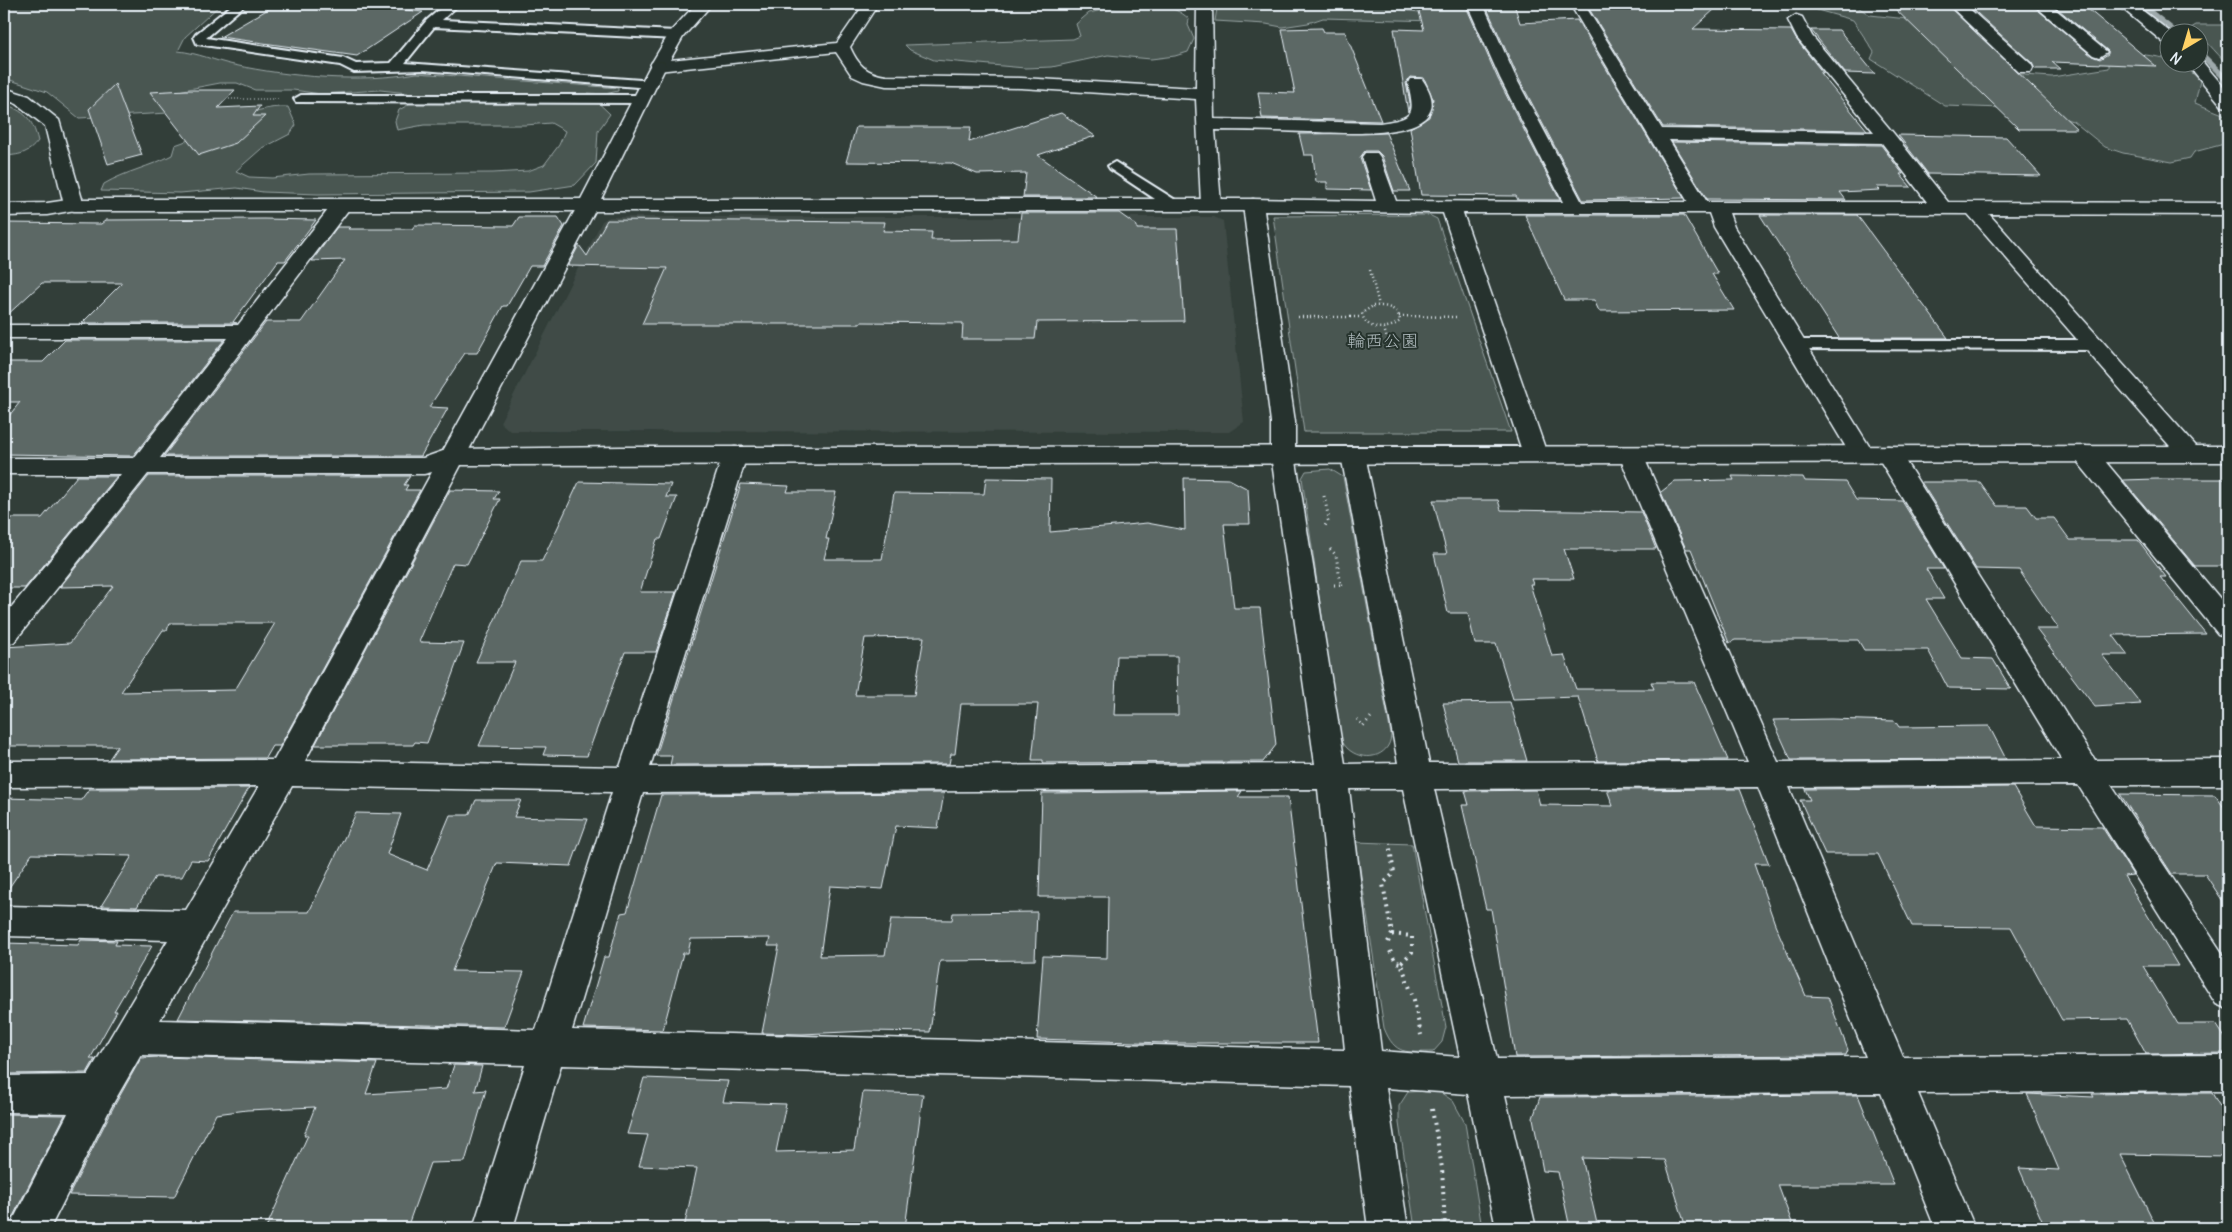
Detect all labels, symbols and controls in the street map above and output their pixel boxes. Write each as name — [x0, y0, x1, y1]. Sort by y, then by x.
north arrow — [2160, 22, 2210, 72]
text: N — [2167, 48, 2185, 68]
park label: 輪西公園 — [1347, 329, 1419, 352]

